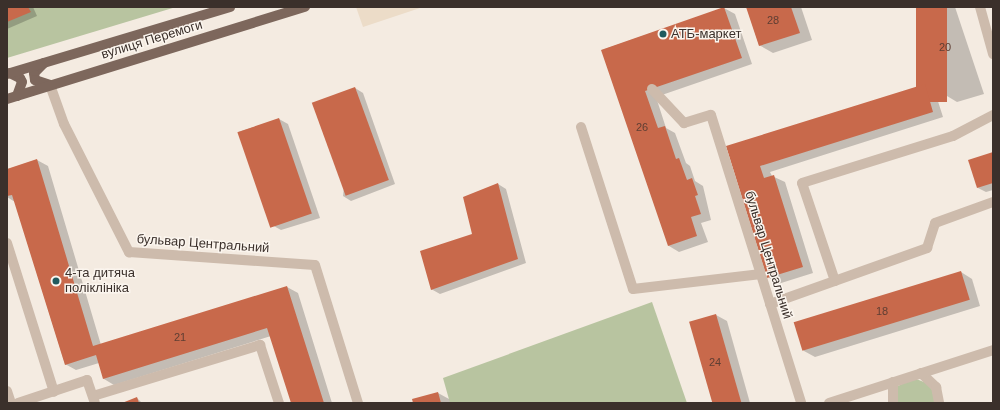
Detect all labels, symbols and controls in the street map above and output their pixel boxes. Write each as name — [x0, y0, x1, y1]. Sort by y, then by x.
house number: 28 — [767, 13, 779, 27]
street label: вулиця Перемоги — [100, 17, 204, 63]
place label: АТБ-маркет — [671, 26, 741, 42]
marker: АТБ-маркет — [658, 29, 668, 39]
house number: 20 — [939, 40, 951, 54]
house number: 26 — [636, 120, 648, 134]
street label: бульвар Центральний — [741, 189, 795, 321]
street label: бульвар Центральний — [136, 232, 270, 256]
place label: 4-та дитяча поліклініка — [65, 266, 135, 297]
marker: 4-та дитяча поліклініка — [50, 275, 62, 287]
house number: 18 — [876, 304, 888, 318]
house number: 21 — [174, 330, 186, 344]
house number: 24 — [709, 355, 721, 369]

